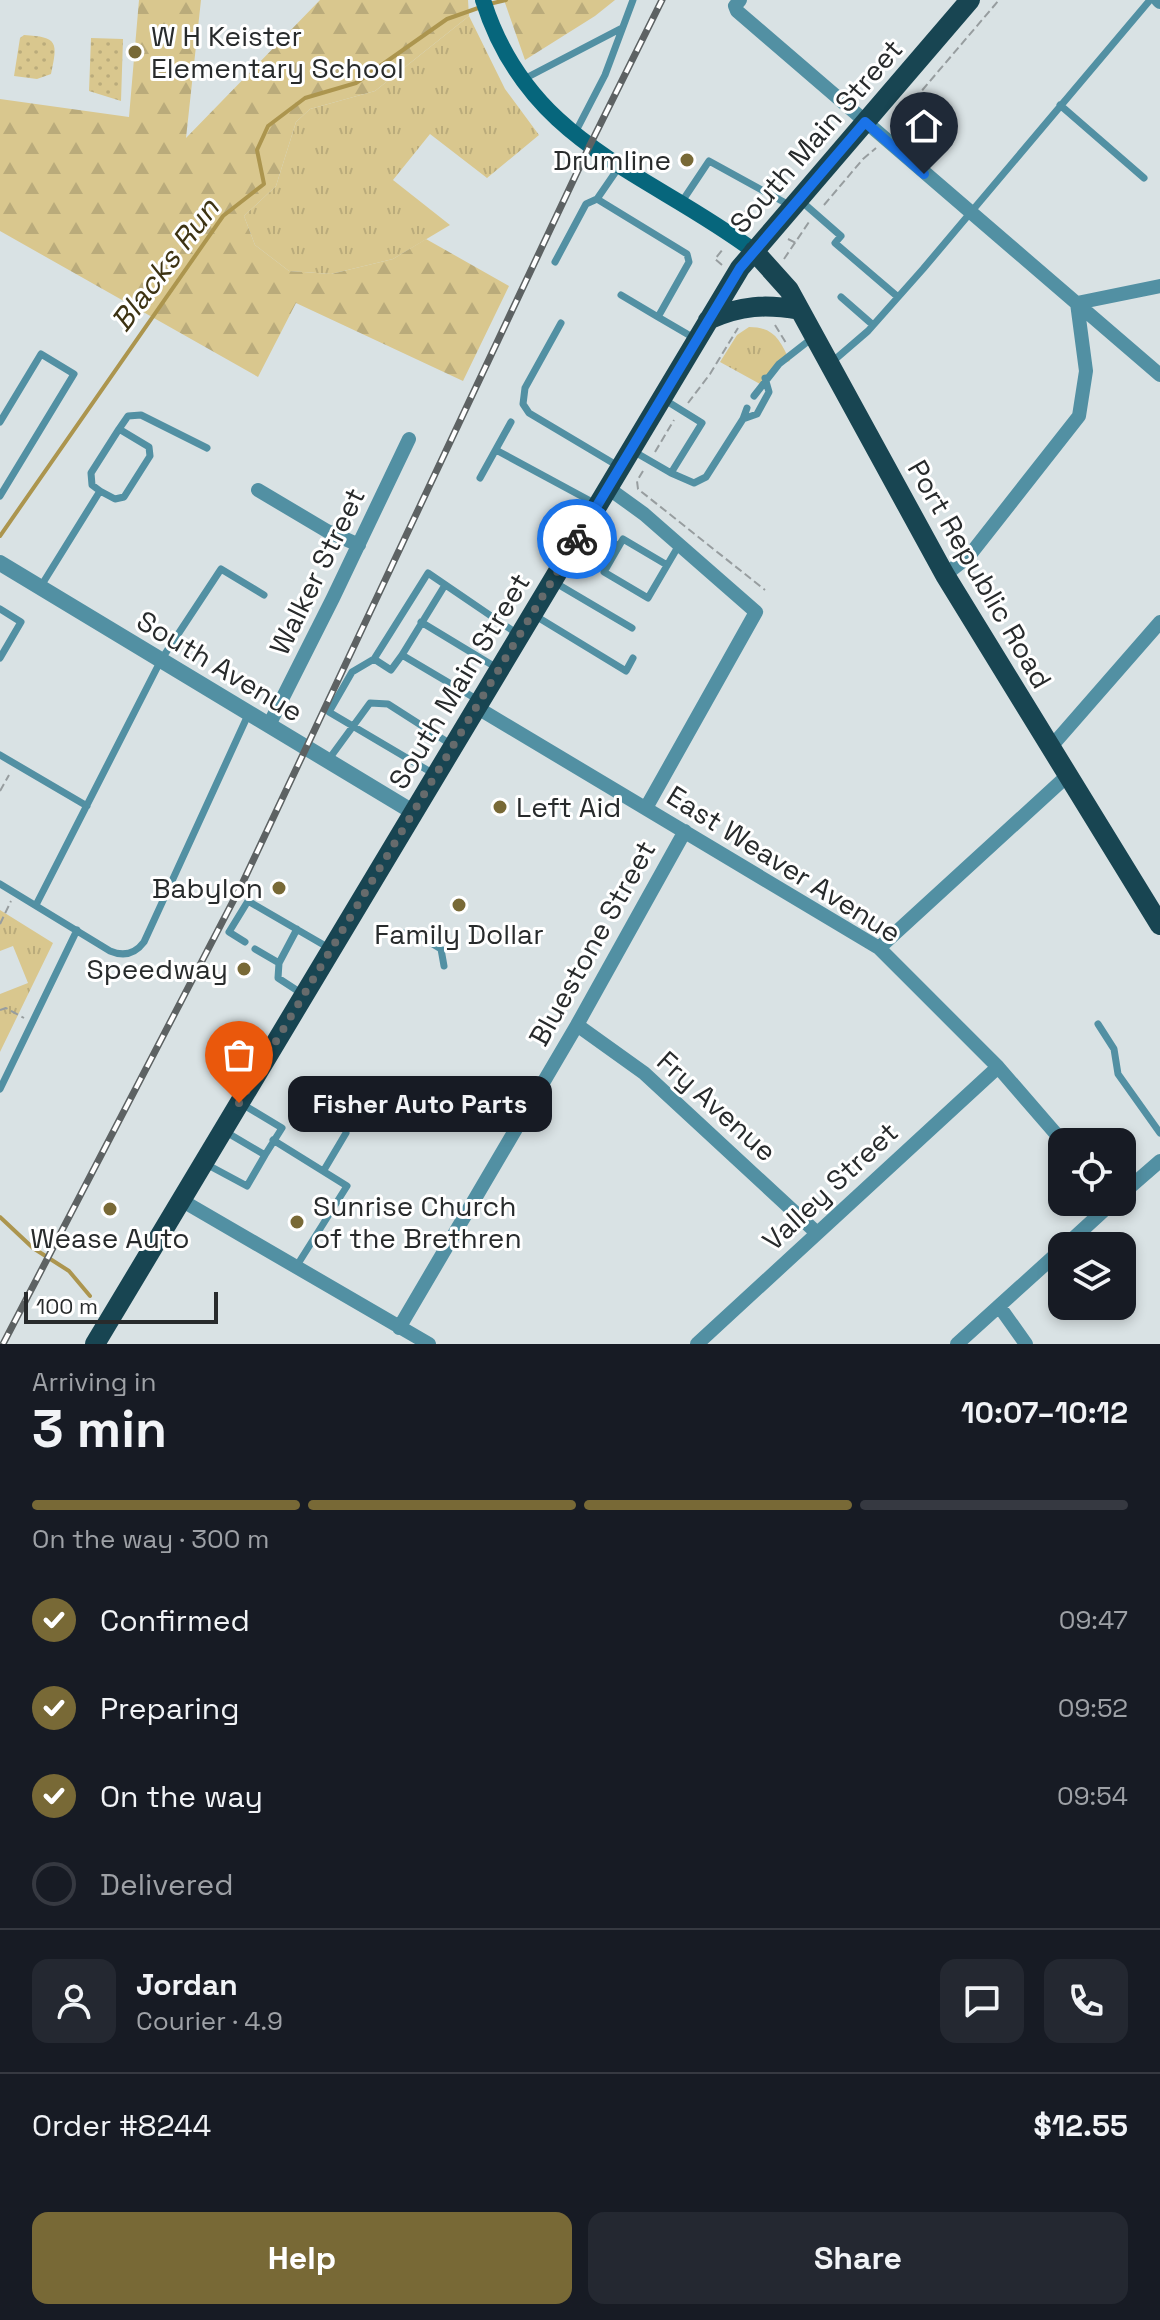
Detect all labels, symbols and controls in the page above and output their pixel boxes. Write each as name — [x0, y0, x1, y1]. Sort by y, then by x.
place label: W H Keister Elementary School — [151, 18, 404, 86]
street label: South Main Street — [722, 31, 910, 241]
marker: W H Keister Elementary School — [126, 43, 144, 61]
pin — [890, 92, 958, 174]
icon: home — [902, 104, 946, 148]
place label: Drumline — [553, 142, 671, 178]
marker: Drumline — [678, 151, 696, 169]
water label: Blacks Run — [102, 190, 228, 339]
street label: Port Republic Road — [900, 453, 1060, 695]
street label: Walker Street — [261, 482, 373, 660]
courier — [537, 499, 617, 579]
icon: bike — [555, 517, 599, 561]
street label: South Main Street — [380, 566, 538, 796]
street label: South Avenue — [130, 602, 310, 730]
street label: East Weaver Avenue — [660, 777, 908, 951]
place label: Left Aid — [516, 789, 621, 825]
marker: Left Aid — [491, 798, 509, 816]
street label: Bluestone Street — [521, 834, 663, 1052]
place label: Babylon — [152, 870, 263, 906]
marker: Babylon — [270, 879, 288, 897]
marker: Family Dollar — [450, 896, 468, 914]
place label: Family Dollar — [374, 916, 544, 952]
place label: Speedway — [87, 951, 228, 987]
marker: Speedway — [235, 960, 253, 978]
pin — [205, 1021, 273, 1103]
icon: bag — [217, 1033, 261, 1077]
street label: Fry Avenue — [650, 1043, 784, 1169]
callout: Fisher Auto Parts — [287, 1075, 551, 1131]
text: Fisher Auto Parts — [313, 1087, 527, 1121]
street label: Valley Street — [755, 1114, 905, 1258]
map controls — [1048, 1128, 1136, 1320]
button: locate — [1048, 1128, 1136, 1216]
place label: Sunrise Church of the Brethren — [313, 1188, 522, 1256]
marker: Wease Auto — [101, 1200, 119, 1218]
marker: Sunrise Church of the Brethren — [288, 1213, 306, 1231]
place label: Wease Auto — [30, 1220, 190, 1256]
button: layers — [1048, 1232, 1136, 1320]
scale bar — [24, 1288, 218, 1324]
text: 100 m — [36, 1292, 98, 1320]
text: Arriving in — [32, 1365, 156, 1399]
text: 10:07–10:12 — [961, 1393, 1128, 1432]
text: 3 min — [32, 1396, 167, 1462]
text: On the way · 300 m — [32, 1522, 269, 1556]
icon: check — [32, 1598, 76, 1642]
text: Confirmed — [100, 1601, 250, 1640]
text: 09:47 — [1059, 1603, 1128, 1637]
icon: check — [32, 1686, 76, 1730]
text: Preparing — [100, 1689, 239, 1728]
text: 09:52 — [1058, 1691, 1128, 1725]
icon: check — [32, 1774, 76, 1818]
text: On the way — [100, 1777, 263, 1816]
text: 09:54 — [1057, 1779, 1128, 1813]
text: Delivered — [100, 1865, 234, 1904]
button: person — [32, 1959, 116, 2043]
button: chat — [940, 1959, 1024, 2043]
button: phone — [1044, 1959, 1128, 2043]
text: Jordan — [136, 1965, 238, 2004]
text: Courier · 4.9 — [136, 2004, 283, 2038]
text: Order #8244 — [32, 2106, 211, 2145]
text: $12.55 — [1034, 2106, 1128, 2145]
button: Help — [32, 2212, 572, 2304]
button: Share — [588, 2212, 1128, 2304]

